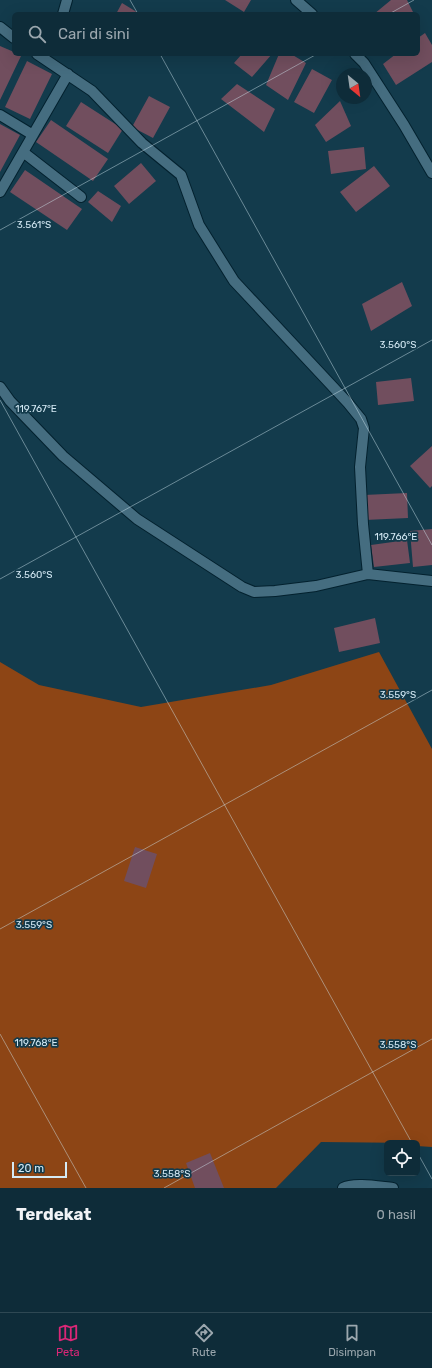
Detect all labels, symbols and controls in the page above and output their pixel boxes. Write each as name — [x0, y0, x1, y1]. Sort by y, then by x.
search box — [12, 12, 420, 56]
icon: search — [26, 23, 48, 45]
text: Cari di sini — [58, 25, 130, 43]
north arrow — [336, 68, 372, 104]
text: 3.561°S — [17, 219, 51, 231]
text: 3.560°S — [380, 339, 416, 351]
text: 119.767°E — [15, 403, 57, 415]
text: 119.766°E — [375, 531, 417, 543]
text: 3.560°S — [16, 569, 52, 581]
text: 3.559°S — [380, 689, 416, 701]
text: 3.559°S — [16, 919, 52, 931]
text: 119.768°E — [14, 1037, 58, 1049]
text: 3.558°S — [380, 1039, 416, 1051]
map controls — [384, 1140, 420, 1176]
button: locate — [384, 1140, 420, 1176]
scale bar — [12, 1160, 67, 1179]
text: 20 m — [18, 1162, 44, 1175]
text: 3.558°S — [154, 1168, 190, 1180]
text: Terdekat — [16, 1204, 91, 1224]
text: 0 hasil — [377, 1207, 416, 1222]
tab: Peta — [56, 1322, 80, 1359]
tab: Rute — [192, 1322, 216, 1359]
tab: Disimpan — [328, 1322, 376, 1359]

